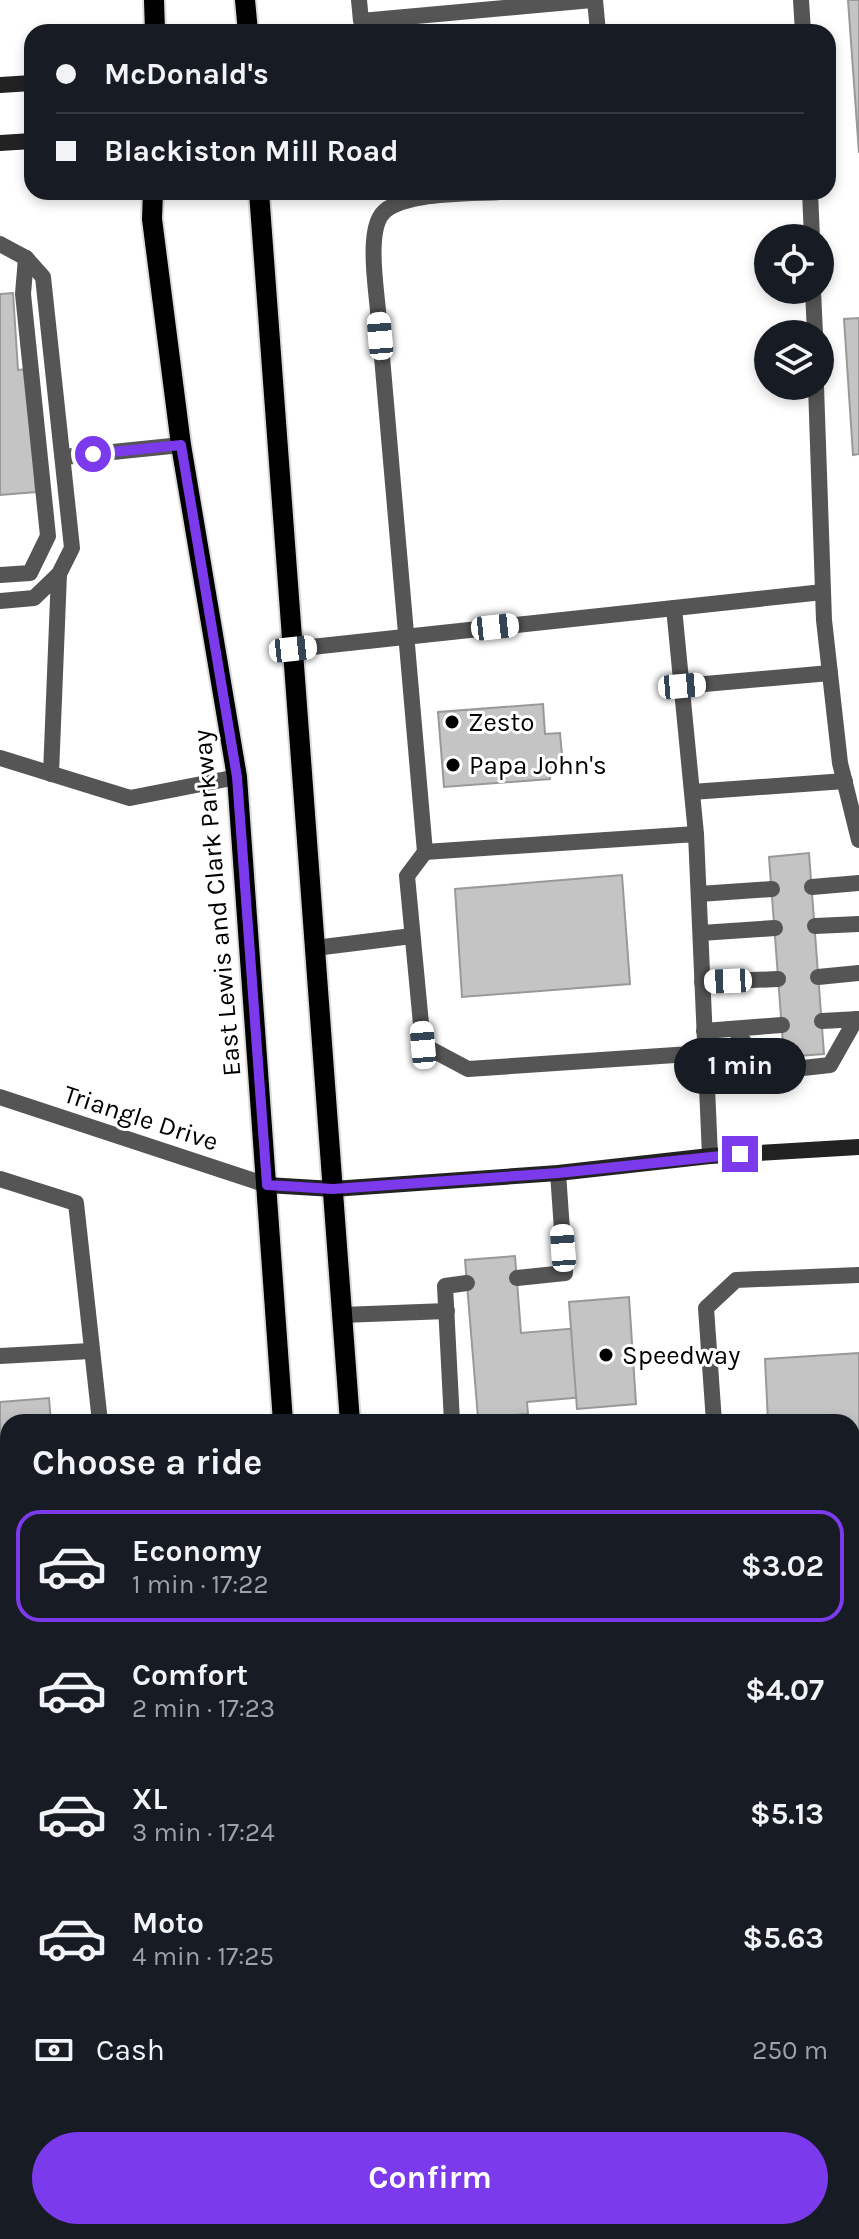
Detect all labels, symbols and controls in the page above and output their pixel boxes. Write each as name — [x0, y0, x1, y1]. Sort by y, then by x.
text: McDonald's — [104, 56, 269, 92]
text: Blackiston Mill Road — [104, 133, 399, 169]
map controls — [754, 224, 834, 400]
button: locate — [754, 224, 834, 304]
car — [366, 311, 394, 361]
button: layers — [754, 320, 834, 400]
route start — [75, 436, 111, 472]
car — [470, 613, 520, 641]
car — [268, 635, 318, 663]
car — [657, 672, 707, 700]
place label: Zesto — [468, 707, 534, 738]
marker: Zesto — [443, 713, 461, 731]
street label: East Lewis and Clark Parkway — [186, 728, 248, 1078]
place label: Papa John's — [469, 750, 607, 781]
marker: Papa John's — [444, 756, 462, 774]
car — [704, 968, 752, 994]
car — [409, 1020, 437, 1070]
callout: 1 min — [674, 1038, 806, 1094]
text: 1 min — [707, 1050, 773, 1081]
street label: Triangle Drive — [60, 1078, 222, 1158]
route end — [722, 1136, 758, 1172]
car — [549, 1223, 577, 1273]
place label: Speedway — [622, 1340, 740, 1371]
marker: Speedway — [597, 1346, 615, 1364]
text: Choose a ride — [32, 1441, 262, 1483]
icon: car — [36, 1530, 108, 1602]
text: Economy — [132, 1533, 262, 1569]
text: $3.02 — [741, 1548, 824, 1584]
text: 1 min · 17:22 — [132, 1569, 268, 1600]
icon: car — [36, 1654, 108, 1726]
text: Comfort — [132, 1657, 248, 1693]
text: $4.07 — [745, 1672, 824, 1708]
text: 2 min · 17:23 — [132, 1693, 275, 1724]
icon: car — [36, 1778, 108, 1850]
text: XL — [132, 1781, 167, 1817]
text: $5.13 — [750, 1796, 824, 1832]
text: 3 min · 17:24 — [132, 1817, 275, 1848]
icon: car — [36, 1902, 108, 1974]
text: Moto — [132, 1905, 204, 1941]
text: $5.63 — [743, 1920, 824, 1956]
text: 4 min · 17:25 — [132, 1941, 274, 1972]
icon: cash — [32, 2028, 76, 2072]
text: Cash — [96, 2032, 165, 2068]
text: 250 m — [752, 2035, 828, 2066]
button: Confirm — [32, 2132, 828, 2224]

